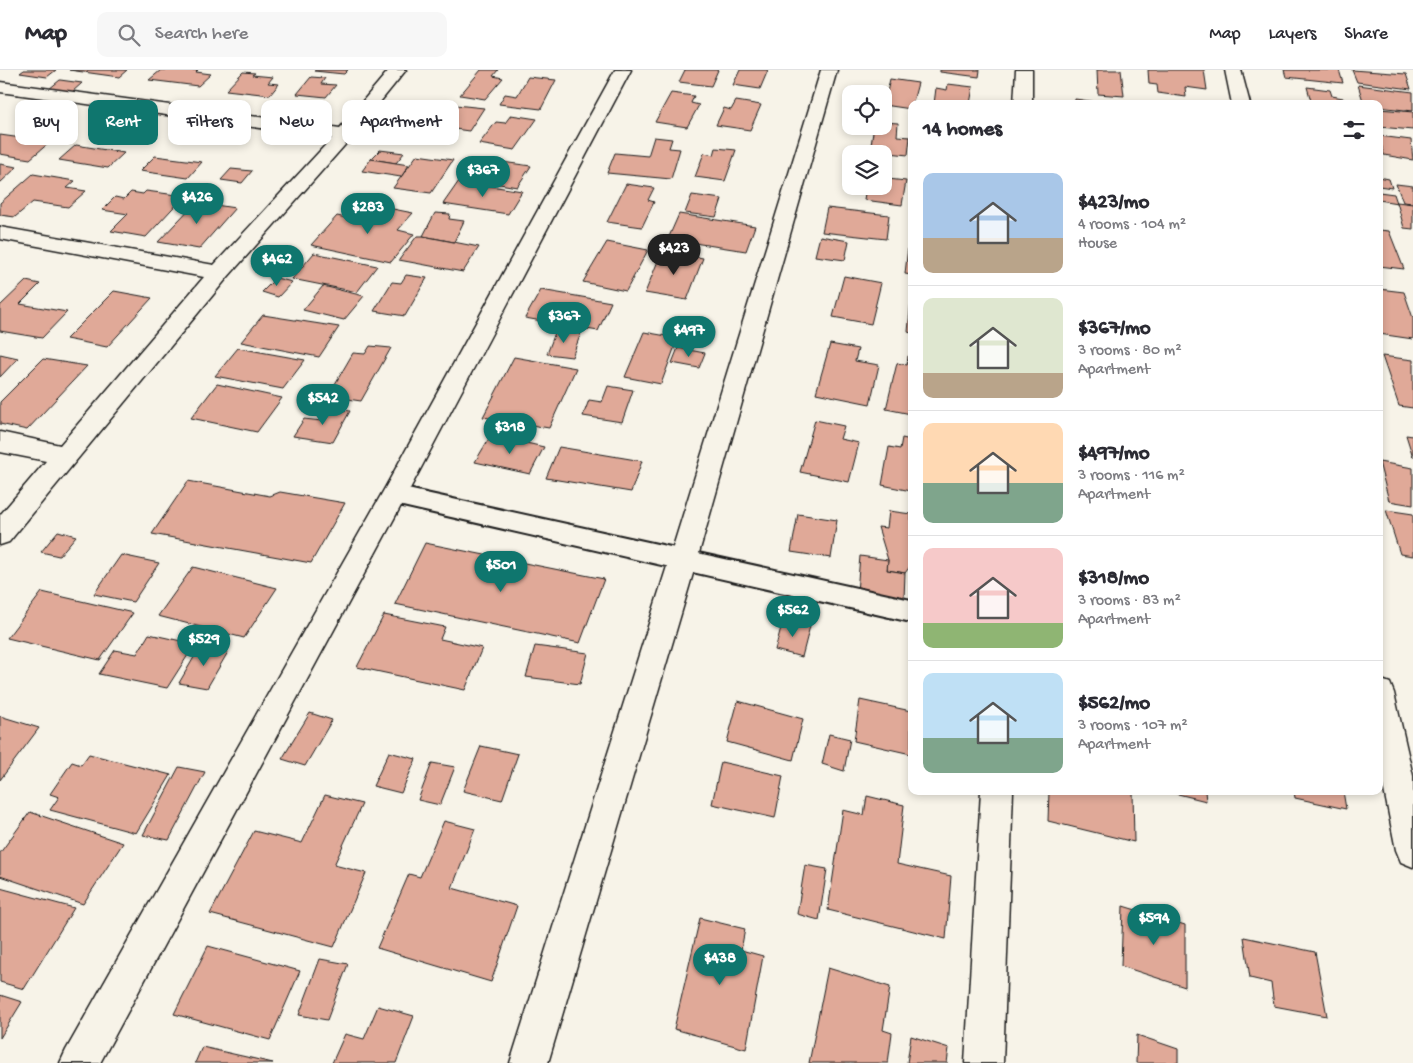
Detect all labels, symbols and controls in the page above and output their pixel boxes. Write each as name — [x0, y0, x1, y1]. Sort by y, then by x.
search box — [97, 12, 447, 57]
text: Map — [25, 20, 67, 49]
icon: search — [115, 21, 143, 49]
text: Search here — [155, 23, 248, 46]
text: Map — [1209, 24, 1241, 45]
text: Layers — [1269, 24, 1316, 45]
text: Share — [1344, 24, 1388, 45]
map controls — [842, 85, 892, 195]
button: locate — [842, 85, 892, 135]
chip: Buy — [15, 100, 78, 145]
chip: Rent — [88, 100, 158, 145]
chip: Filters — [168, 100, 251, 145]
chip: New — [261, 100, 332, 145]
chip: Apartment — [342, 100, 459, 145]
icon: filters — [1340, 116, 1368, 144]
text: 14 homes — [923, 118, 1002, 143]
button: layers — [842, 145, 892, 195]
pin: $367 — [453, 156, 513, 198]
text: $367 — [467, 162, 499, 181]
pin: $426 — [167, 182, 227, 225]
text: $426 — [182, 189, 212, 208]
text: $423/mo — [1078, 191, 1149, 216]
pin: $283 — [338, 192, 398, 235]
icon: home — [963, 193, 1023, 253]
text: $283 — [352, 199, 384, 218]
text: 4 rooms · 104 m² — [1078, 216, 1186, 235]
pin: $423 — [644, 234, 704, 276]
text: House — [1078, 235, 1117, 254]
text: $423 — [659, 240, 689, 259]
pin: $462 — [247, 244, 307, 287]
text: $462 — [262, 251, 292, 270]
pin: $367 — [534, 302, 594, 344]
text: $367 — [548, 308, 580, 327]
pin: $497 — [659, 316, 719, 358]
text: $367/mo — [1078, 317, 1151, 342]
icon: home — [963, 318, 1023, 378]
text: $497 — [673, 322, 705, 341]
text: 3 rooms · 80 m² — [1078, 342, 1182, 361]
text: Apartment — [1078, 361, 1150, 380]
pin: $542 — [293, 384, 353, 426]
text: $542 — [307, 390, 339, 409]
pin: $318 — [480, 412, 540, 455]
text: $318 — [495, 419, 525, 438]
text: $497/mo — [1078, 442, 1150, 467]
icon: home — [963, 443, 1023, 503]
text: 3 rooms · 116 m² — [1078, 467, 1185, 486]
text: Apartment — [1078, 486, 1150, 505]
pin: $501 — [471, 550, 531, 593]
text: $501 — [485, 557, 517, 576]
text: $318/mo — [1078, 567, 1149, 592]
icon: home — [963, 568, 1023, 628]
text: 3 rooms · 83 m² — [1078, 592, 1181, 611]
pin: $562 — [763, 596, 823, 638]
text: $562 — [777, 602, 809, 621]
text: Apartment — [1078, 611, 1150, 630]
pin: $529 — [174, 624, 234, 667]
text: $529 — [188, 631, 220, 650]
text: $562/mo — [1078, 692, 1150, 717]
icon: home — [963, 693, 1023, 753]
text: 3 rooms · 107 m² — [1078, 717, 1188, 736]
text: Apartment — [1078, 736, 1150, 755]
pin: $594 — [1124, 904, 1184, 946]
text: $594 — [1138, 910, 1170, 929]
pin: $438 — [690, 944, 750, 986]
text: $438 — [704, 950, 736, 969]

